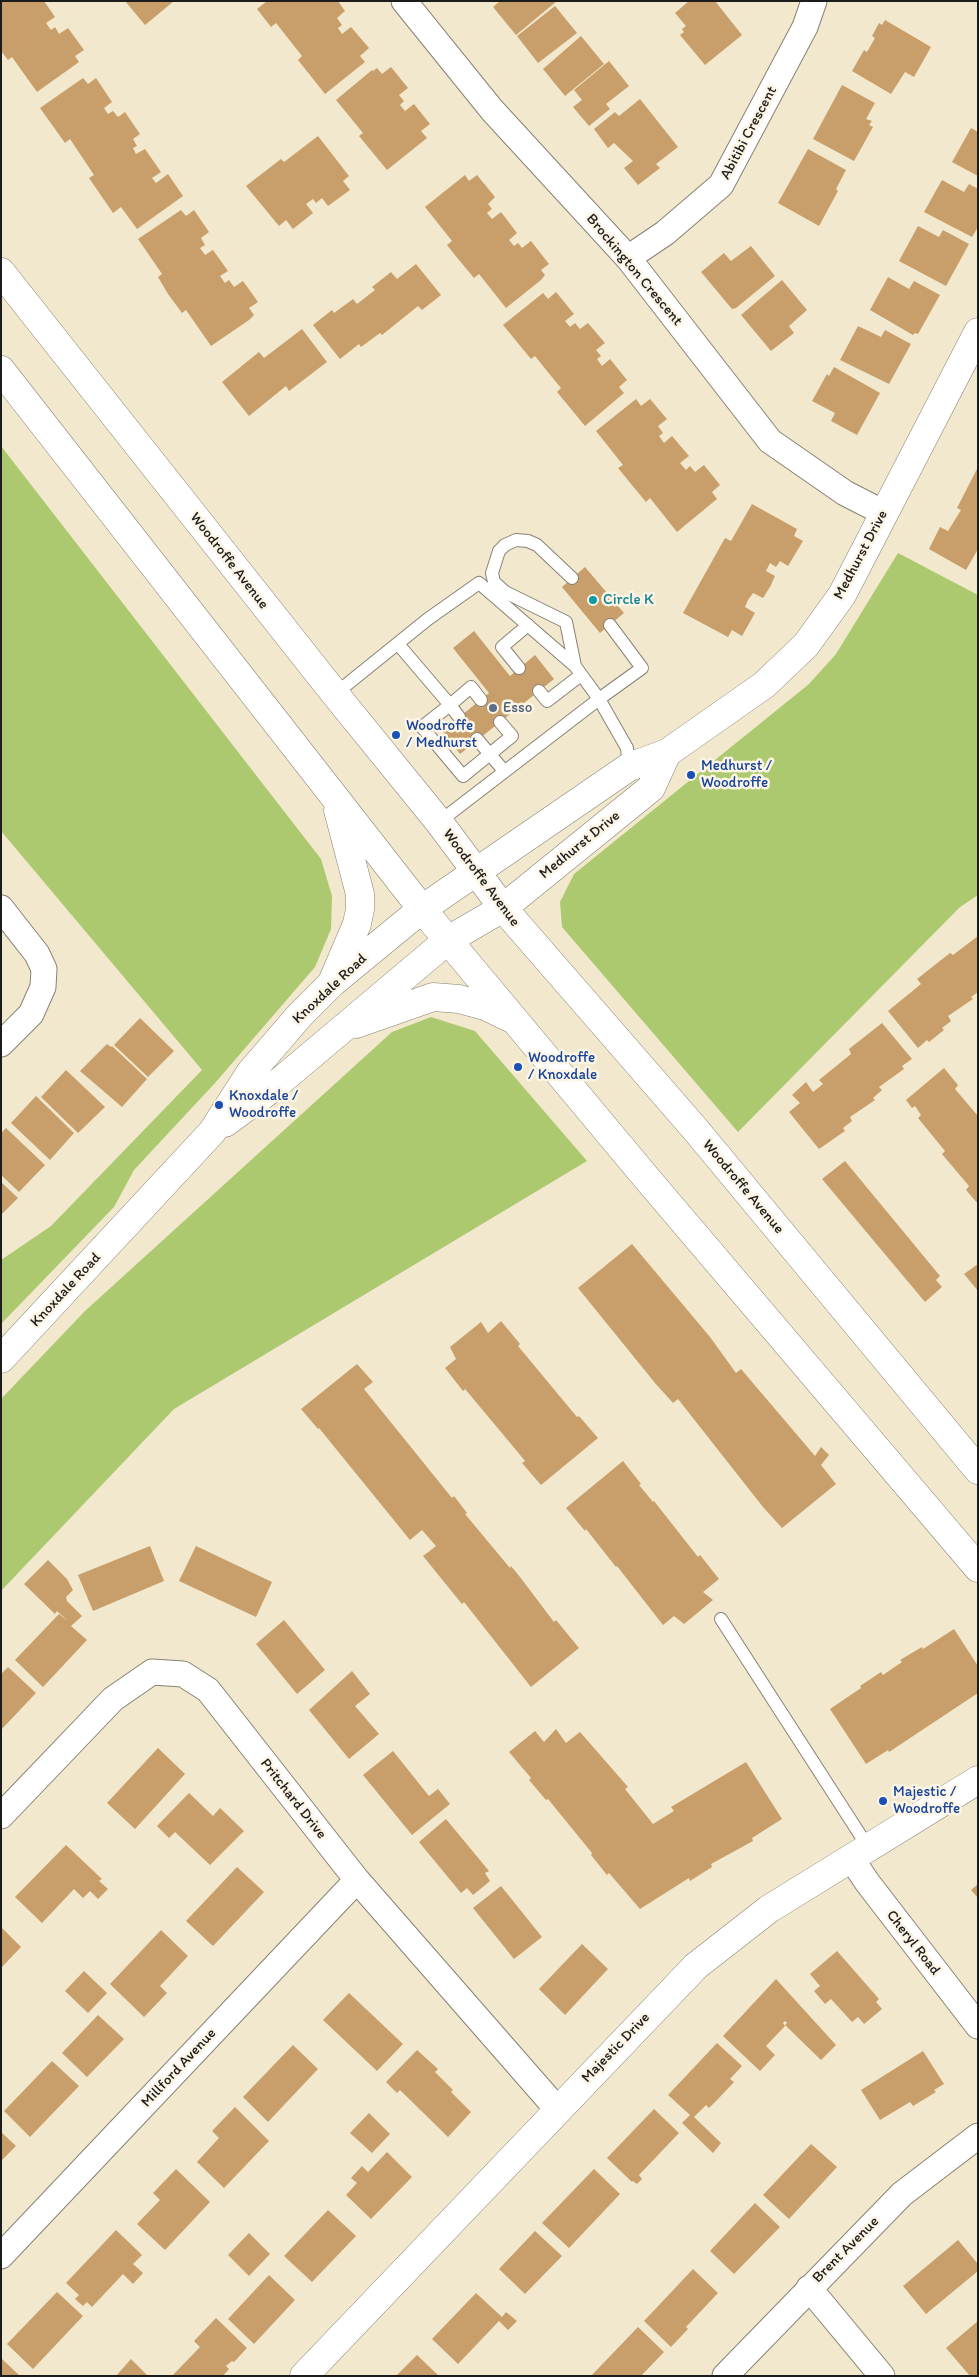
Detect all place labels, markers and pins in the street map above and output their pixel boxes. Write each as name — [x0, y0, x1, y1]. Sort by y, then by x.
place label: Circle K — [603, 591, 654, 609]
marker: Circle K — [587, 594, 599, 606]
place label: Esso — [503, 699, 532, 717]
marker: Esso — [487, 702, 499, 714]
place label: Woodroffe / Medhurst — [406, 717, 477, 752]
marker: Woodroffe / Medhurst — [390, 729, 402, 741]
place label: Medhurst / Woodroffe — [701, 757, 772, 792]
marker: Medhurst / Woodroffe — [685, 769, 697, 781]
place label: Woodroffe / Knoxdale — [528, 1049, 597, 1084]
marker: Woodroffe / Knoxdale — [512, 1061, 524, 1073]
place label: Knoxdale / Woodroffe — [229, 1087, 298, 1122]
marker: Knoxdale / Woodroffe — [213, 1099, 225, 1111]
place label: Majestic / Woodroffe — [893, 1783, 960, 1818]
marker: Majestic / Woodroffe — [877, 1795, 889, 1807]

